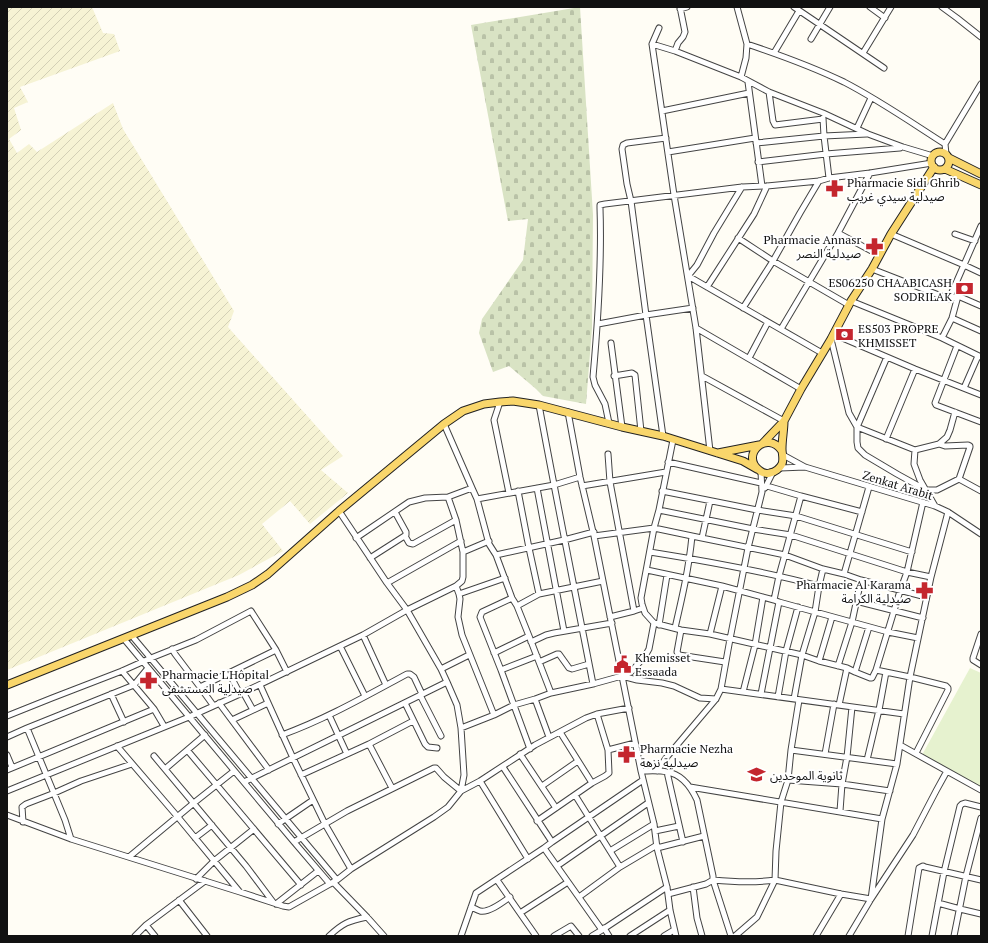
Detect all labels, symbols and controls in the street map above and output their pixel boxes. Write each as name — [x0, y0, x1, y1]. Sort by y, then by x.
place label: Pharmacie Sidi Ghrib صيدلية سيدي غريب — [847, 175, 960, 206]
pharmacy icon: Pharmacie Sidi Ghrib صيدلية سيدي غريب — [824, 179, 844, 199]
place label: Pharmacie Annasr صيدلية النصر — [763, 232, 861, 261]
pharmacy icon: Pharmacie Annasr صيدلية النصر — [864, 236, 884, 256]
place label: ES06250 CHAABICASH SODRILAK — [828, 275, 952, 304]
bank icon: ES06250 CHAABICASH SODRILAK — [955, 279, 975, 299]
place label: ES503 PROPRE KHMISSET — [858, 321, 939, 350]
bank icon: ES503 PROPRE KHMISSET — [835, 325, 855, 345]
street label: Zenkat Arabit — [861, 467, 936, 503]
place label: Pharmacie Al Karama صيدلية الكرامة — [796, 577, 911, 606]
pharmacy icon: Pharmacie Al Karama صيدلية الكرامة — [914, 581, 934, 601]
place label: Khemisset Essaada — [635, 650, 691, 679]
public building icon: Khemisset Essaada — [612, 654, 632, 674]
place label: Pharmacie L'Hôpital صيدلية المستشفى — [162, 667, 270, 696]
pharmacy icon: Pharmacie L'Hôpital صيدلية المستشفى — [139, 671, 159, 691]
place label: Pharmacie Nezha صيدلية نزهة — [640, 741, 733, 770]
pharmacy icon: Pharmacie Nezha صيدلية نزهة — [617, 745, 637, 765]
school or university icon: ثانوية الموحدين — [747, 765, 767, 785]
place label: ثانوية الموحدين — [770, 768, 843, 783]

